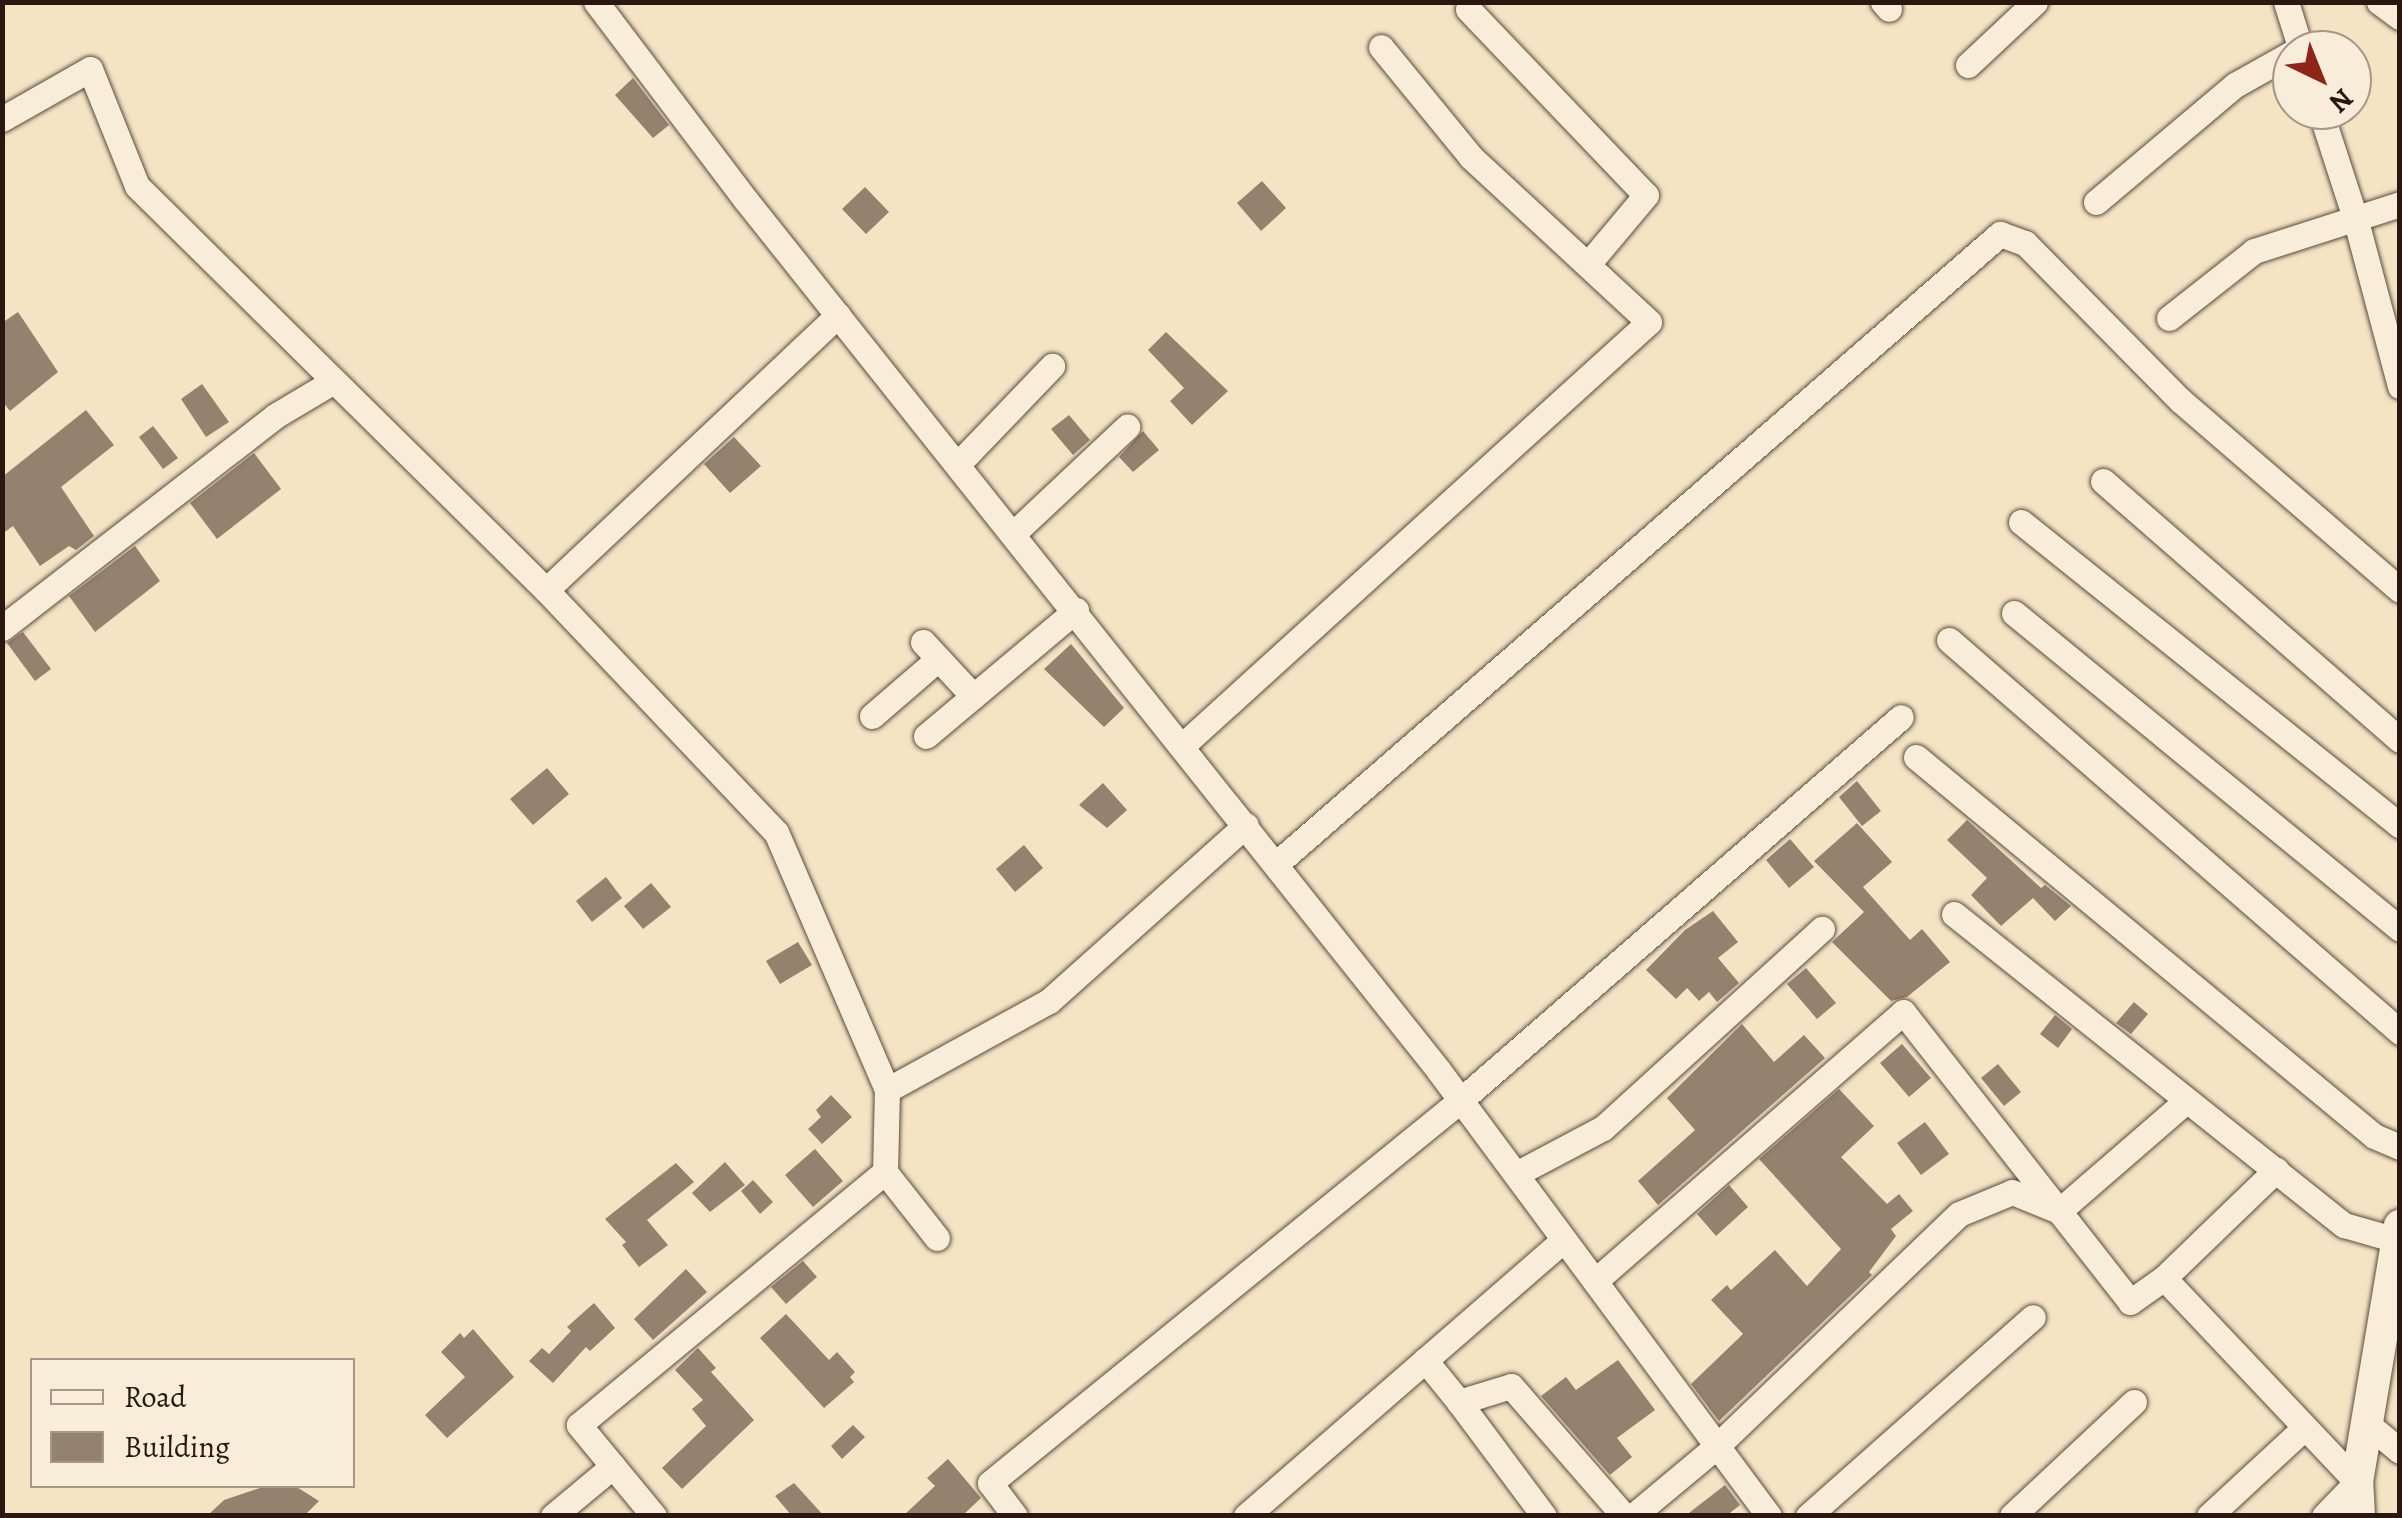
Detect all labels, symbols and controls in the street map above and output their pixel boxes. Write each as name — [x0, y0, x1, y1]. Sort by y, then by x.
north arrow — [2272, 30, 2372, 130]
text: N — [2321, 80, 2362, 121]
legend — [30, 1358, 355, 1488]
text: Road — [124, 1377, 186, 1417]
text: Building — [124, 1427, 230, 1467]

